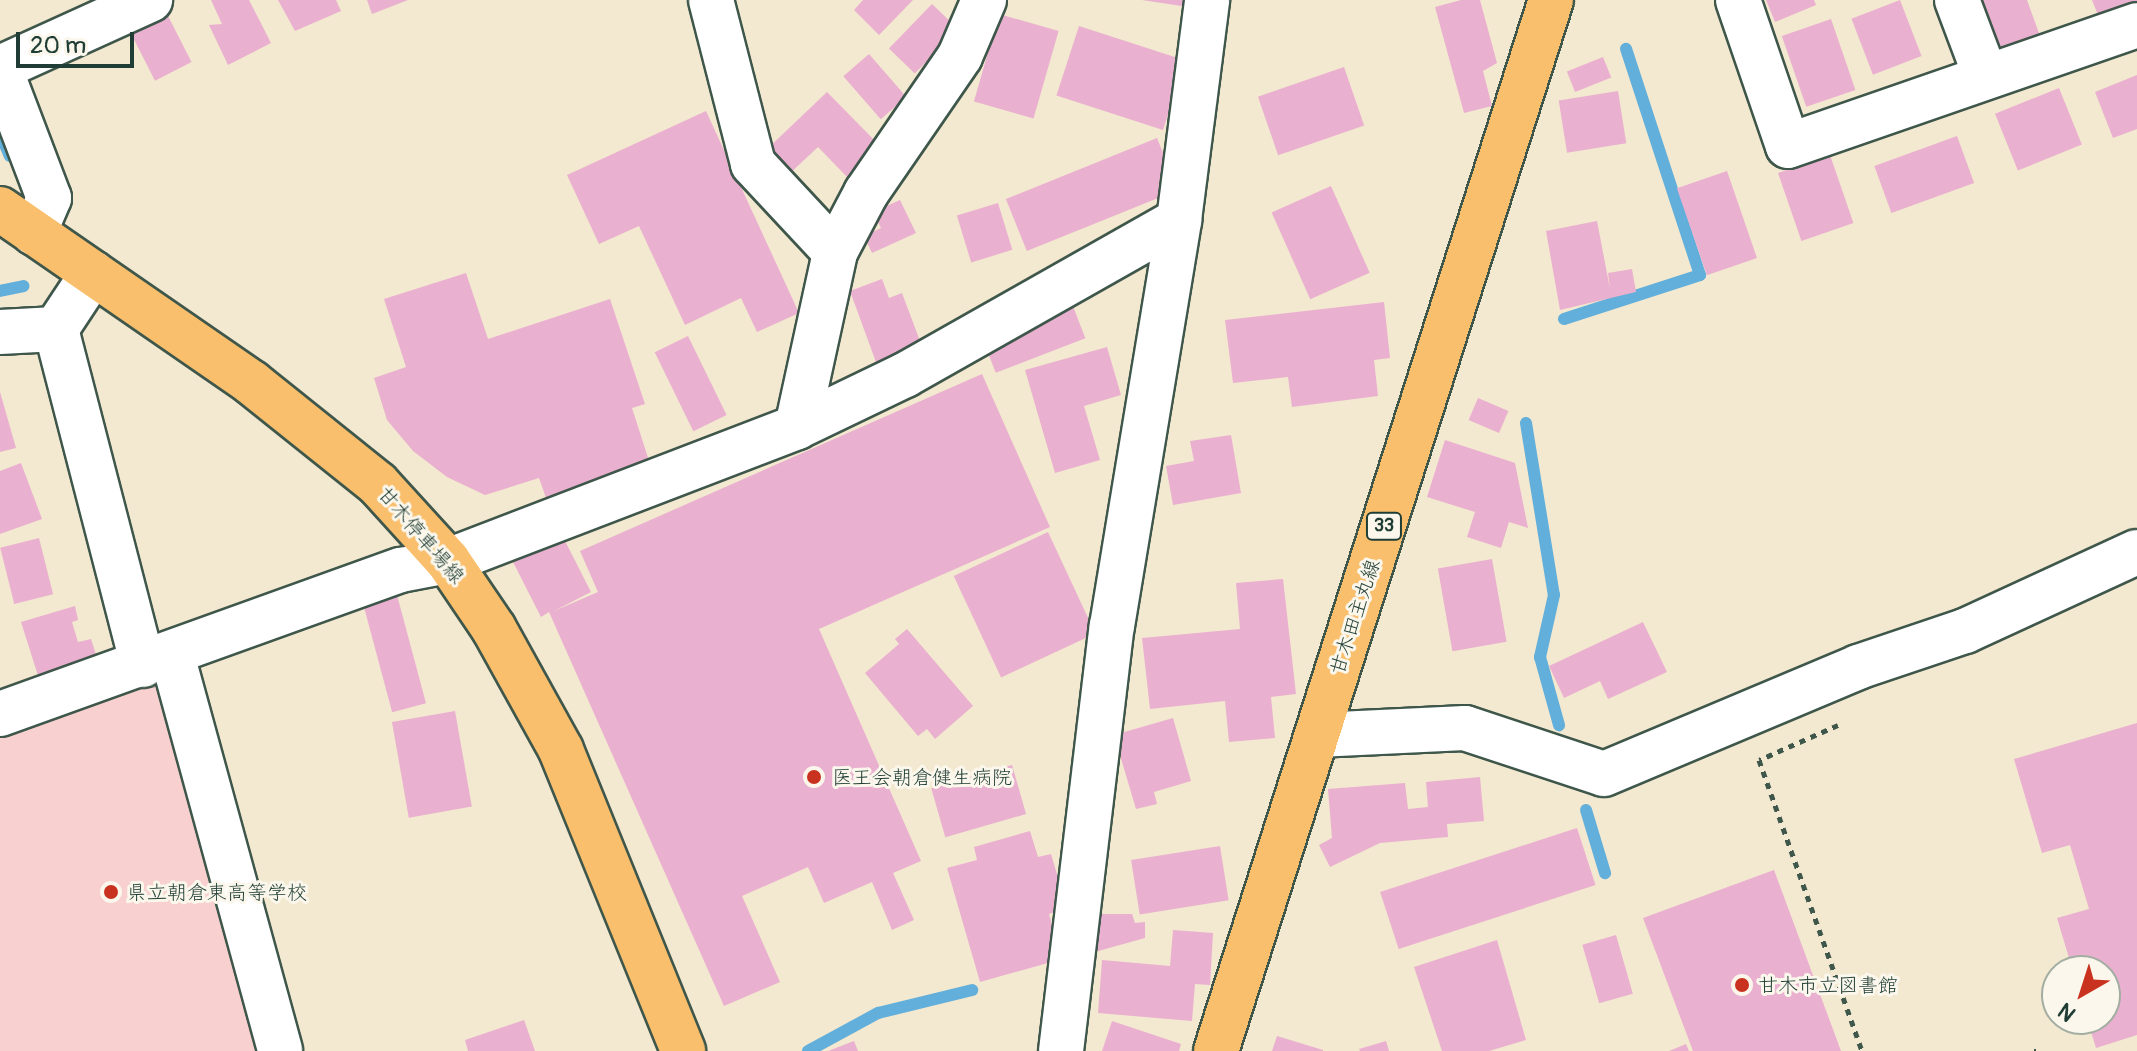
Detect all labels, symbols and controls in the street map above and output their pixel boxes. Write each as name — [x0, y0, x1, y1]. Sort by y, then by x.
scale bar — [20, 16, 138, 66]
text: 20 m — [30, 31, 86, 60]
street label: 甘木停車場線 — [373, 482, 469, 588]
road number: 33 — [1364, 512, 1404, 540]
street label: 甘木田主丸線 — [1325, 556, 1385, 678]
place label: 医王会朝倉健生病院 — [832, 765, 1012, 789]
marker: 医王会朝倉健生病院 — [803, 766, 825, 788]
place label: 県立朝倉東高等学校 — [127, 880, 307, 904]
marker: 県立朝倉東高等学校 — [102, 883, 120, 901]
north arrow — [2041, 955, 2121, 1035]
place label: 甘木市立図書館 — [1758, 973, 1898, 997]
marker: 甘木市立図書館 — [1733, 976, 1751, 994]
text: N — [2053, 997, 2082, 1028]

